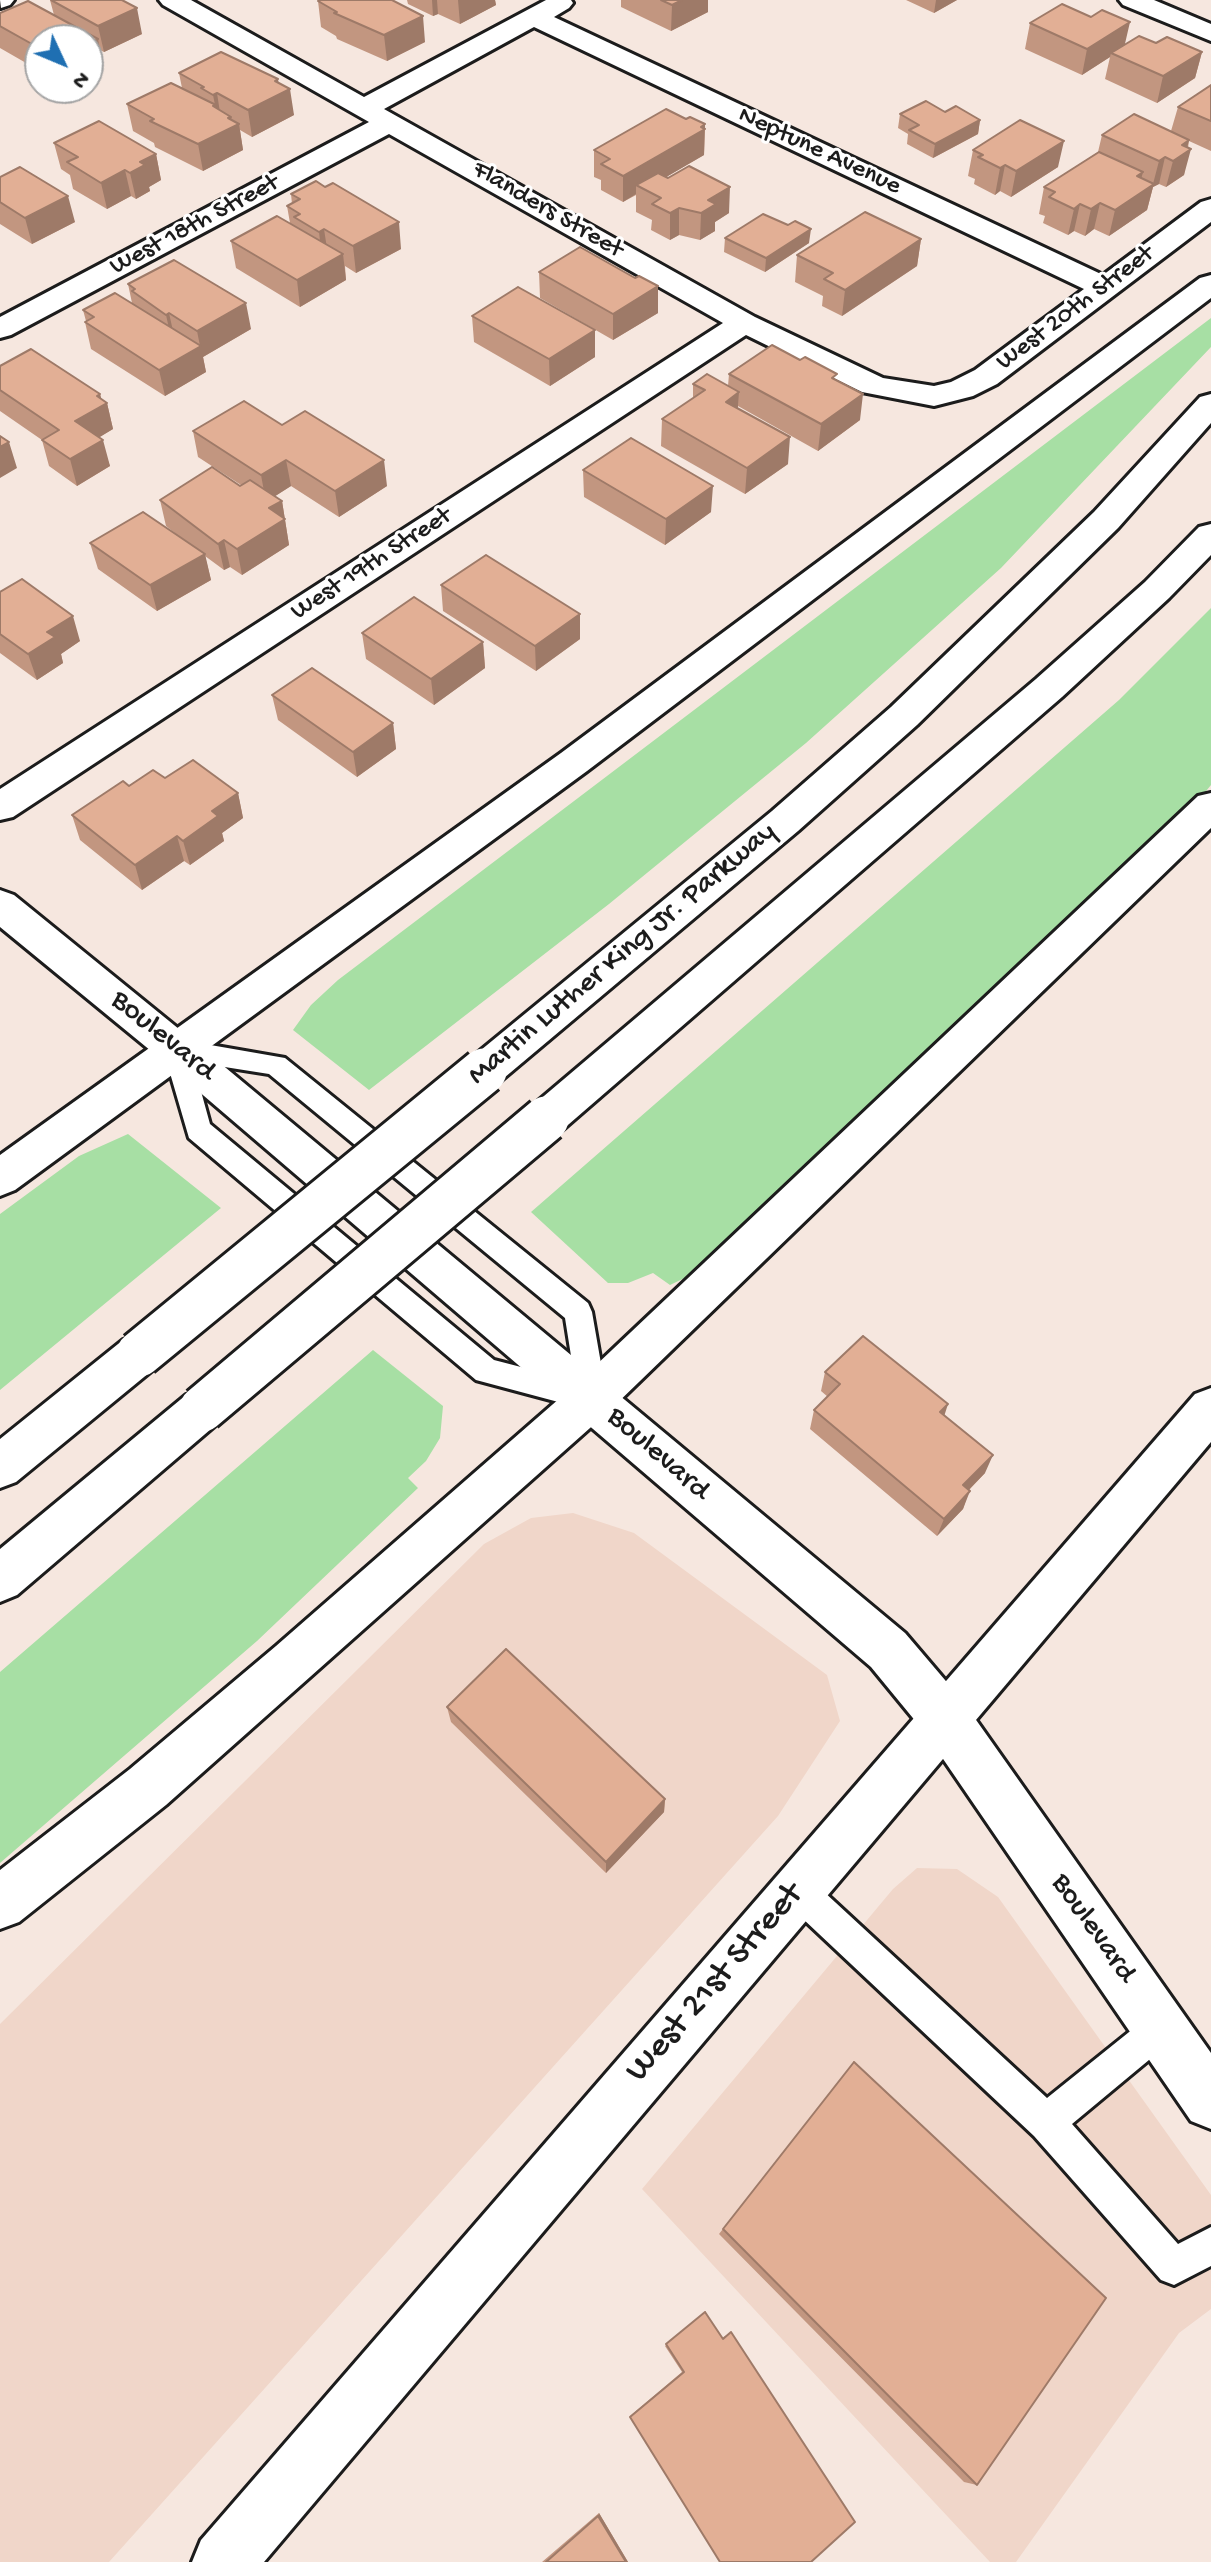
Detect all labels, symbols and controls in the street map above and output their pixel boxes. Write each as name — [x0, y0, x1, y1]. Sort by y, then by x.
north arrow — [24, 24, 104, 104]
text: N — [65, 65, 94, 93]
street label: Neptune Avenue — [733, 101, 905, 203]
street label: Flanders Street — [466, 155, 628, 267]
street label: West 18th Street — [105, 168, 285, 284]
street label: West 20th Street — [991, 240, 1161, 378]
street label: West 19th Street — [286, 501, 458, 629]
street label: Martin Luther King Jr. Parkway — [462, 815, 784, 1095]
street label: Boulevard — [102, 984, 222, 1090]
street label: Boulevard — [598, 1400, 716, 1510]
street label: Boulevard — [1041, 1867, 1143, 1991]
street label: West 21st Street — [618, 1875, 814, 2093]

